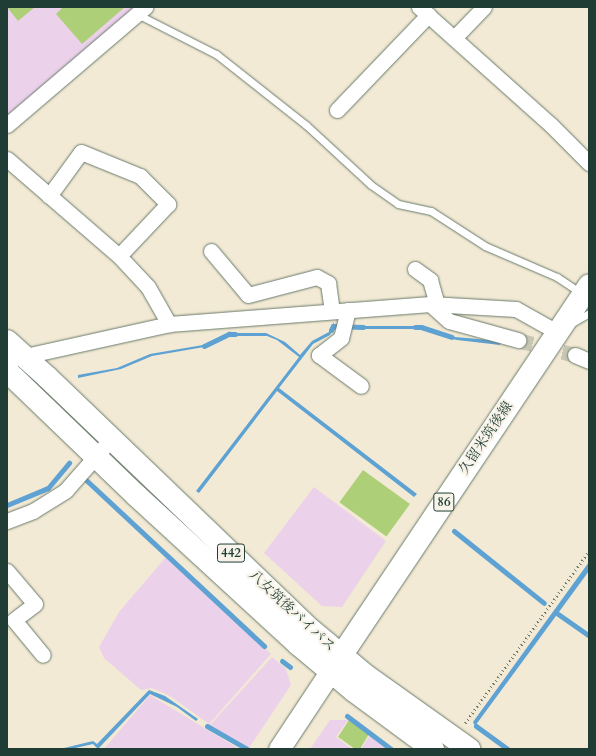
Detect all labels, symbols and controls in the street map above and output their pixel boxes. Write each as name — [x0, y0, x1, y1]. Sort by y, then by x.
street label: 久留米筑後線 — [456, 398, 516, 478]
road number: 86 — [433, 491, 455, 513]
road number: 442 — [217, 542, 245, 564]
street label: 八女筑後バイパス — [245, 567, 339, 655]

